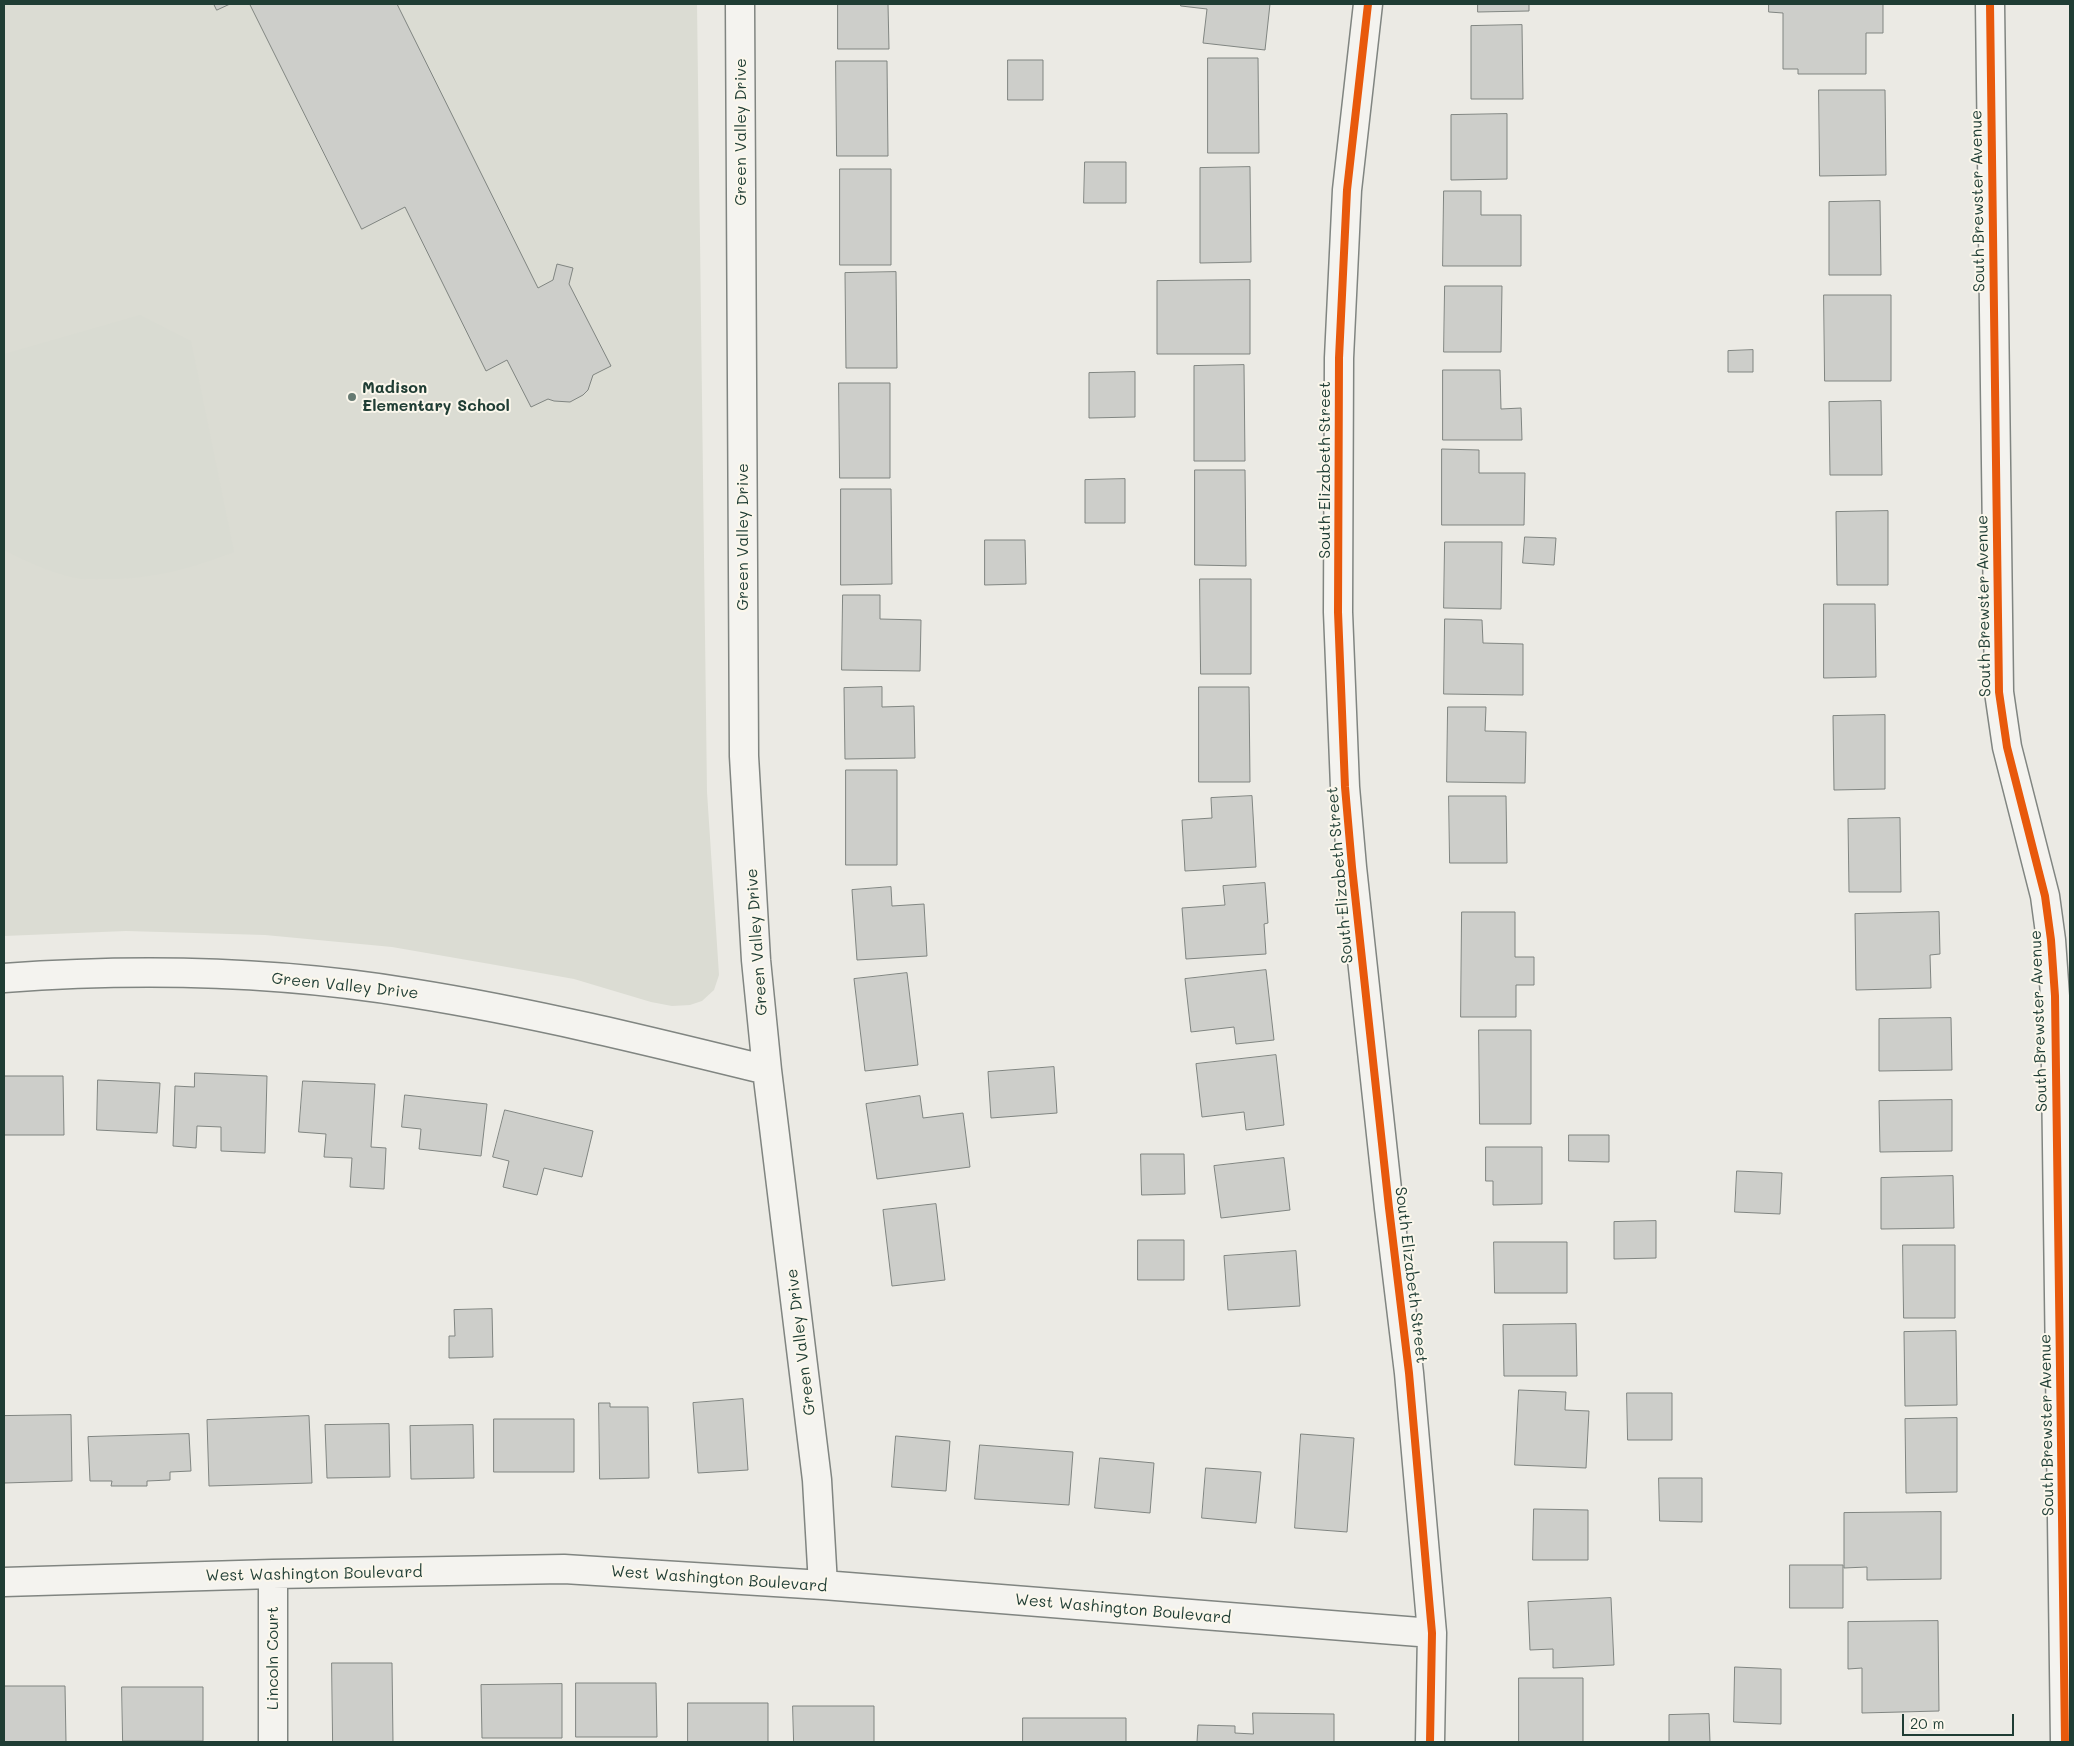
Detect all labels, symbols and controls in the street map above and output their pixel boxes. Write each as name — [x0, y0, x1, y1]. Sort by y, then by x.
street label: Green Valley Drive — [731, 58, 751, 206]
street label: South Brewster Avenue — [1967, 110, 1989, 292]
place label: Madison Elementary School — [362, 378, 510, 416]
street label: South Elizabeth Street — [1315, 381, 1335, 559]
marker: Madison Elementary School — [346, 391, 358, 403]
street label: Green Valley Drive — [733, 463, 753, 611]
street label: South Brewster Avenue — [1973, 515, 1995, 697]
street label: South Elizabeth Street — [1323, 786, 1357, 964]
street label: Green Valley Drive — [742, 868, 772, 1016]
street label: South Brewster Avenue — [2026, 930, 2052, 1112]
street label: Green Valley Drive — [271, 969, 419, 1003]
street label: South Elizabeth Street — [1391, 1186, 1431, 1364]
street label: Green Valley Drive — [782, 1268, 820, 1416]
street label: South Brewster Avenue — [2036, 1334, 2058, 1516]
street label: West Washington Boulevard — [610, 1562, 828, 1596]
street label: West Washington Boulevard — [205, 1563, 423, 1585]
street label: West Washington Boulevard — [1014, 1590, 1232, 1628]
street label: Lincoln Court — [263, 1606, 283, 1710]
scale bar — [1904, 1704, 2016, 1736]
text: 20 m — [1910, 1713, 1944, 1733]

